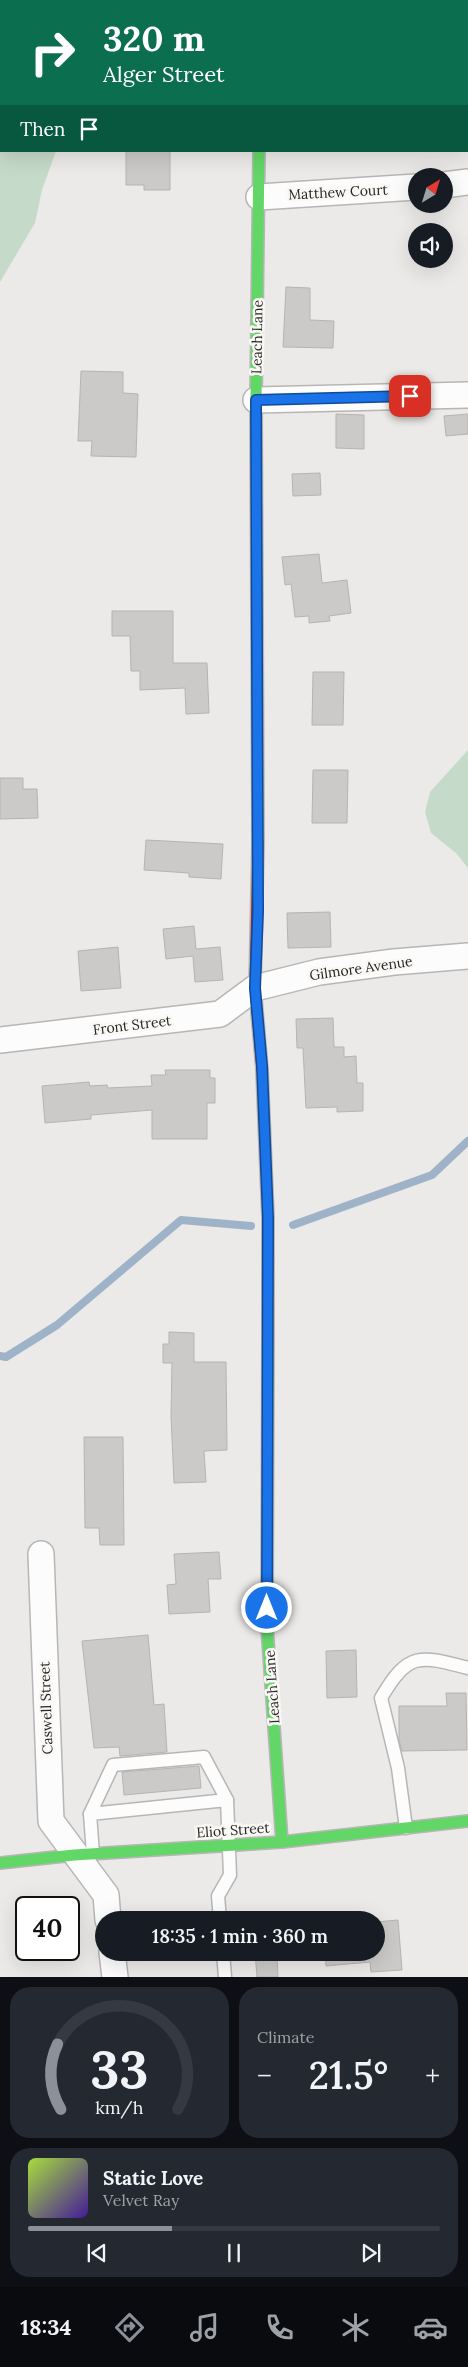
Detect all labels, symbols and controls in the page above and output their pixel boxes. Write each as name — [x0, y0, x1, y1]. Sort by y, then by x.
text: 320 m — [103, 16, 205, 61]
icon: right — [20, 20, 85, 85]
text: Alger Street — [103, 60, 224, 88]
icon: arrive — [75, 115, 103, 143]
text: Then — [20, 117, 65, 141]
north arrow — [408, 168, 452, 212]
map controls — [408, 168, 453, 268]
street label: Matthew Court — [288, 180, 389, 204]
button: sound — [408, 223, 453, 268]
street label: Leach Lane — [247, 299, 267, 374]
pin — [389, 375, 431, 417]
icon: arrive — [396, 382, 424, 410]
street label: Gilmore Avenue — [308, 952, 414, 984]
street label: Front Street — [92, 1011, 173, 1039]
position arrow — [240, 1581, 292, 1633]
street label: Leach Lane — [260, 1649, 284, 1725]
street label: Caswell Street — [35, 1661, 57, 1755]
street label: Eliot Street — [196, 1818, 271, 1842]
speed limit sign: 40 — [15, 1896, 80, 1961]
text: 18:35 · 1 min · 360 m — [152, 1924, 328, 1948]
text: Climate — [257, 2027, 314, 2047]
text: 33 — [90, 2036, 149, 2102]
text: 21.5° — [309, 2051, 388, 2099]
text: − — [257, 2058, 272, 2094]
text: + — [425, 2058, 440, 2094]
text: km/h — [95, 2096, 144, 2119]
text: Static Love — [103, 2166, 203, 2190]
text: Velvet Ray — [103, 2190, 179, 2210]
icon: previous — [83, 2239, 111, 2267]
icon: pause — [220, 2239, 248, 2267]
icon: next — [357, 2239, 385, 2267]
icon: directions — [112, 2310, 147, 2345]
icon: music — [187, 2310, 222, 2345]
icon: phone — [262, 2310, 297, 2345]
icon: climate — [338, 2310, 373, 2345]
icon: car — [413, 2310, 448, 2345]
text: 18:34 — [20, 2313, 72, 2341]

